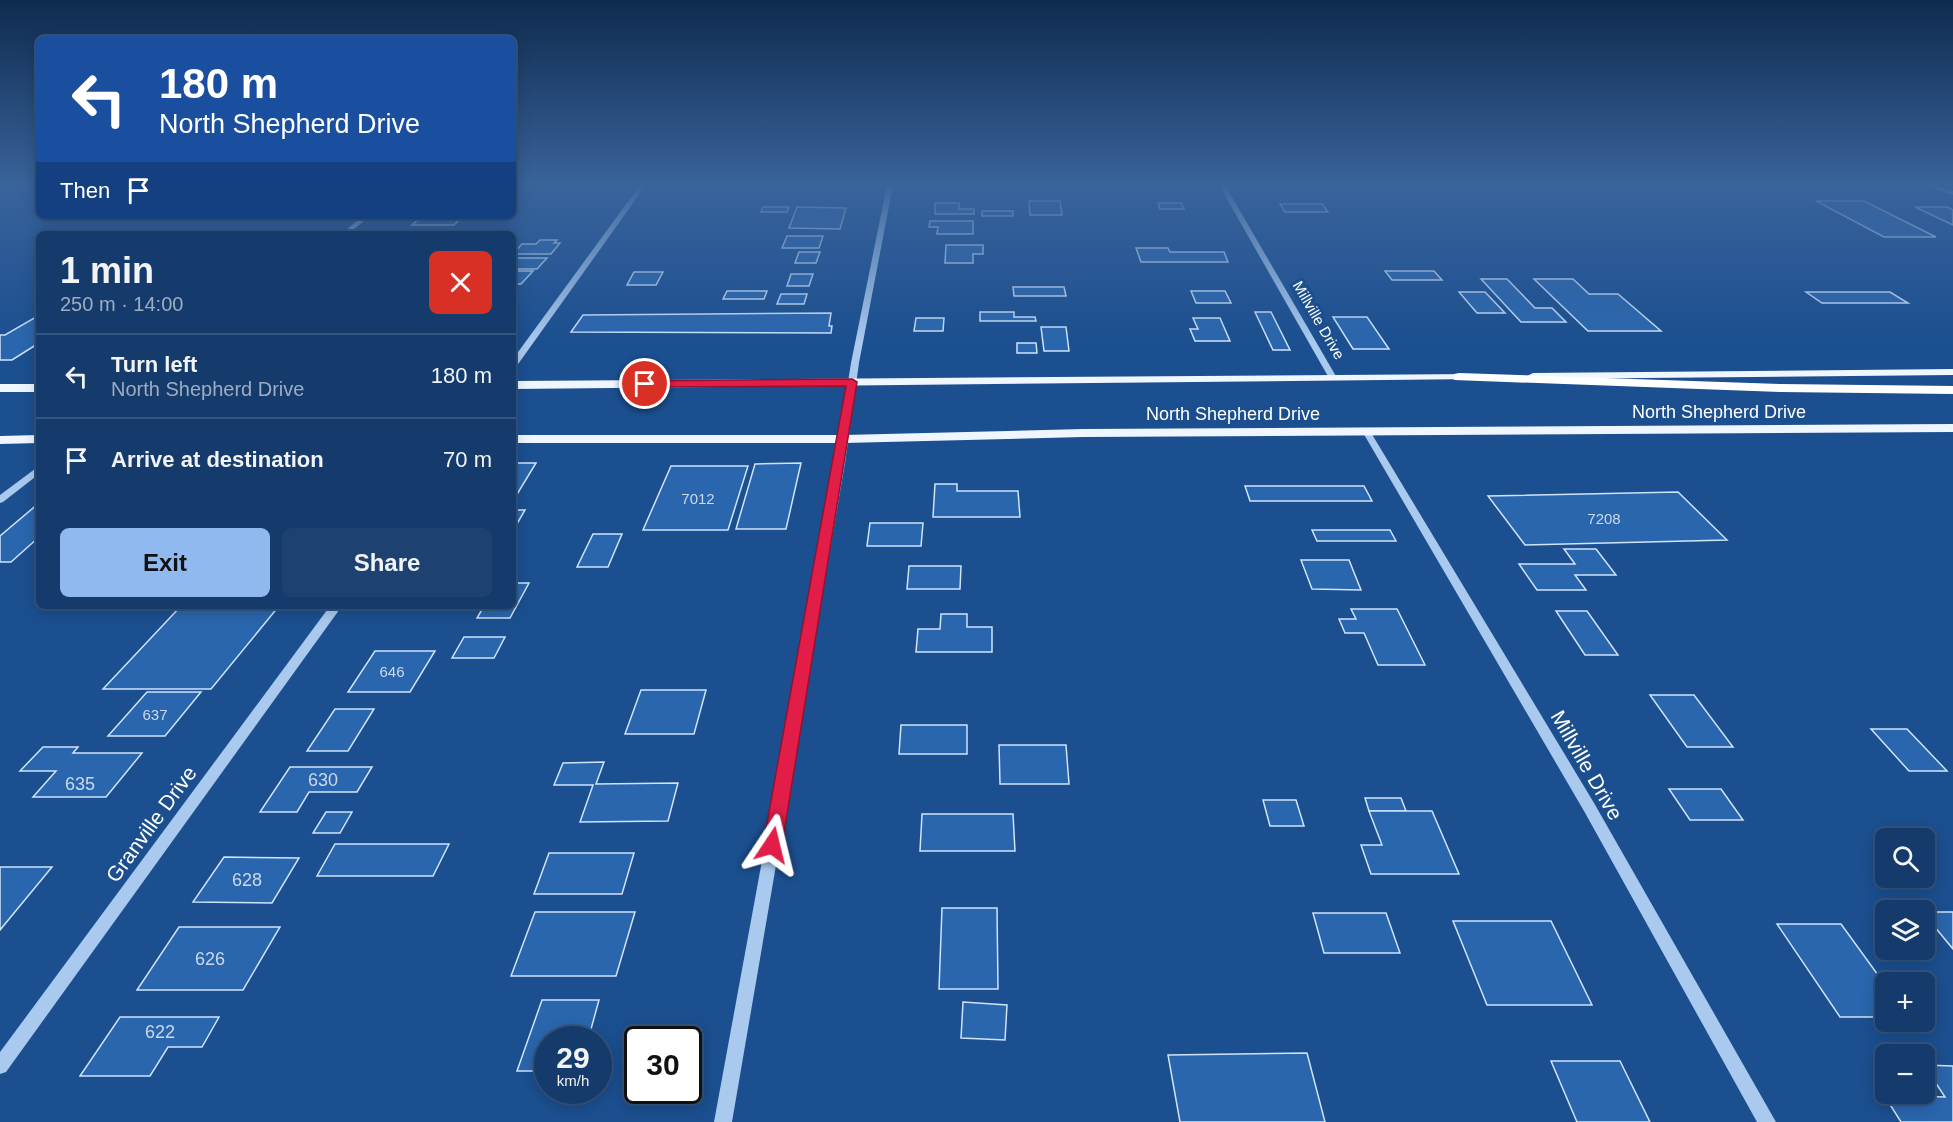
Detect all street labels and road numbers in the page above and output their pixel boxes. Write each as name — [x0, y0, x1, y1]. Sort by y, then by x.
street label: Millville Drive — [1290, 278, 1348, 362]
street label: North Shepherd Drive — [1632, 402, 1806, 422]
street label: North Shepherd Drive — [1146, 404, 1320, 424]
street label: Millville Drive — [1546, 706, 1628, 824]
street label: Granville Drive — [101, 762, 201, 886]

